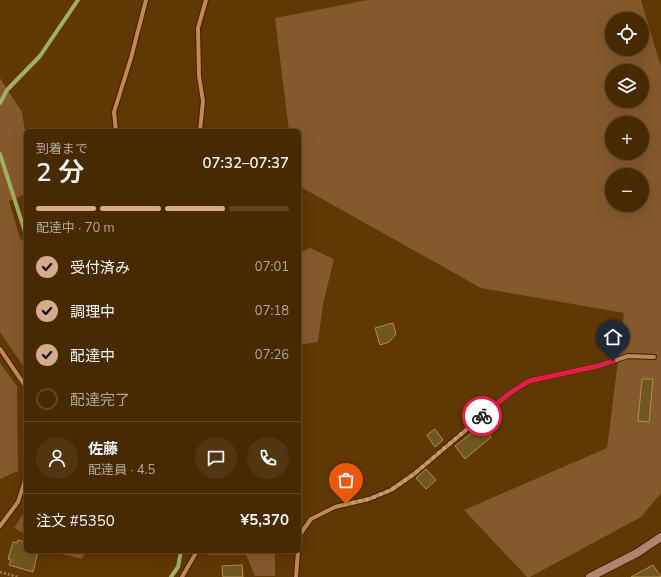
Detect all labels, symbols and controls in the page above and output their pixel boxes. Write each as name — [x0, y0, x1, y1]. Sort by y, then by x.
map controls — [605, 12, 649, 212]
button: locate — [605, 12, 649, 56]
button: layers — [605, 64, 649, 108]
button: + — [605, 116, 649, 160]
text: 到着まで — [36, 140, 88, 158]
text: 07:32–07:37 — [202, 153, 289, 173]
text: 2 分 — [36, 155, 84, 190]
button: − — [605, 168, 649, 212]
text: 配達中 · 70 m — [36, 219, 115, 237]
icon: check — [36, 256, 58, 278]
text: 受付済み — [70, 258, 130, 278]
text: 07:01 — [255, 258, 289, 276]
icon: check — [36, 300, 58, 322]
text: 調理中 — [70, 302, 115, 322]
text: 07:18 — [255, 302, 289, 320]
pin — [596, 320, 630, 361]
icon: home — [602, 326, 624, 348]
icon: check — [36, 344, 58, 366]
text: 配達中 — [70, 346, 115, 366]
text: 07:26 — [255, 346, 289, 364]
text: 配達完了 — [70, 390, 130, 410]
courier — [462, 396, 502, 436]
icon: bike — [471, 405, 493, 427]
button: person — [36, 437, 78, 479]
button: chat — [195, 437, 237, 479]
button: phone — [247, 437, 289, 479]
text: 佐藤 — [88, 439, 118, 459]
text: 配達員 · 4.5 — [88, 461, 155, 479]
pin — [329, 463, 363, 504]
icon: bag — [335, 469, 357, 491]
text: ¥5,370 — [240, 510, 289, 530]
text: 注文 #5350 — [36, 511, 115, 531]

